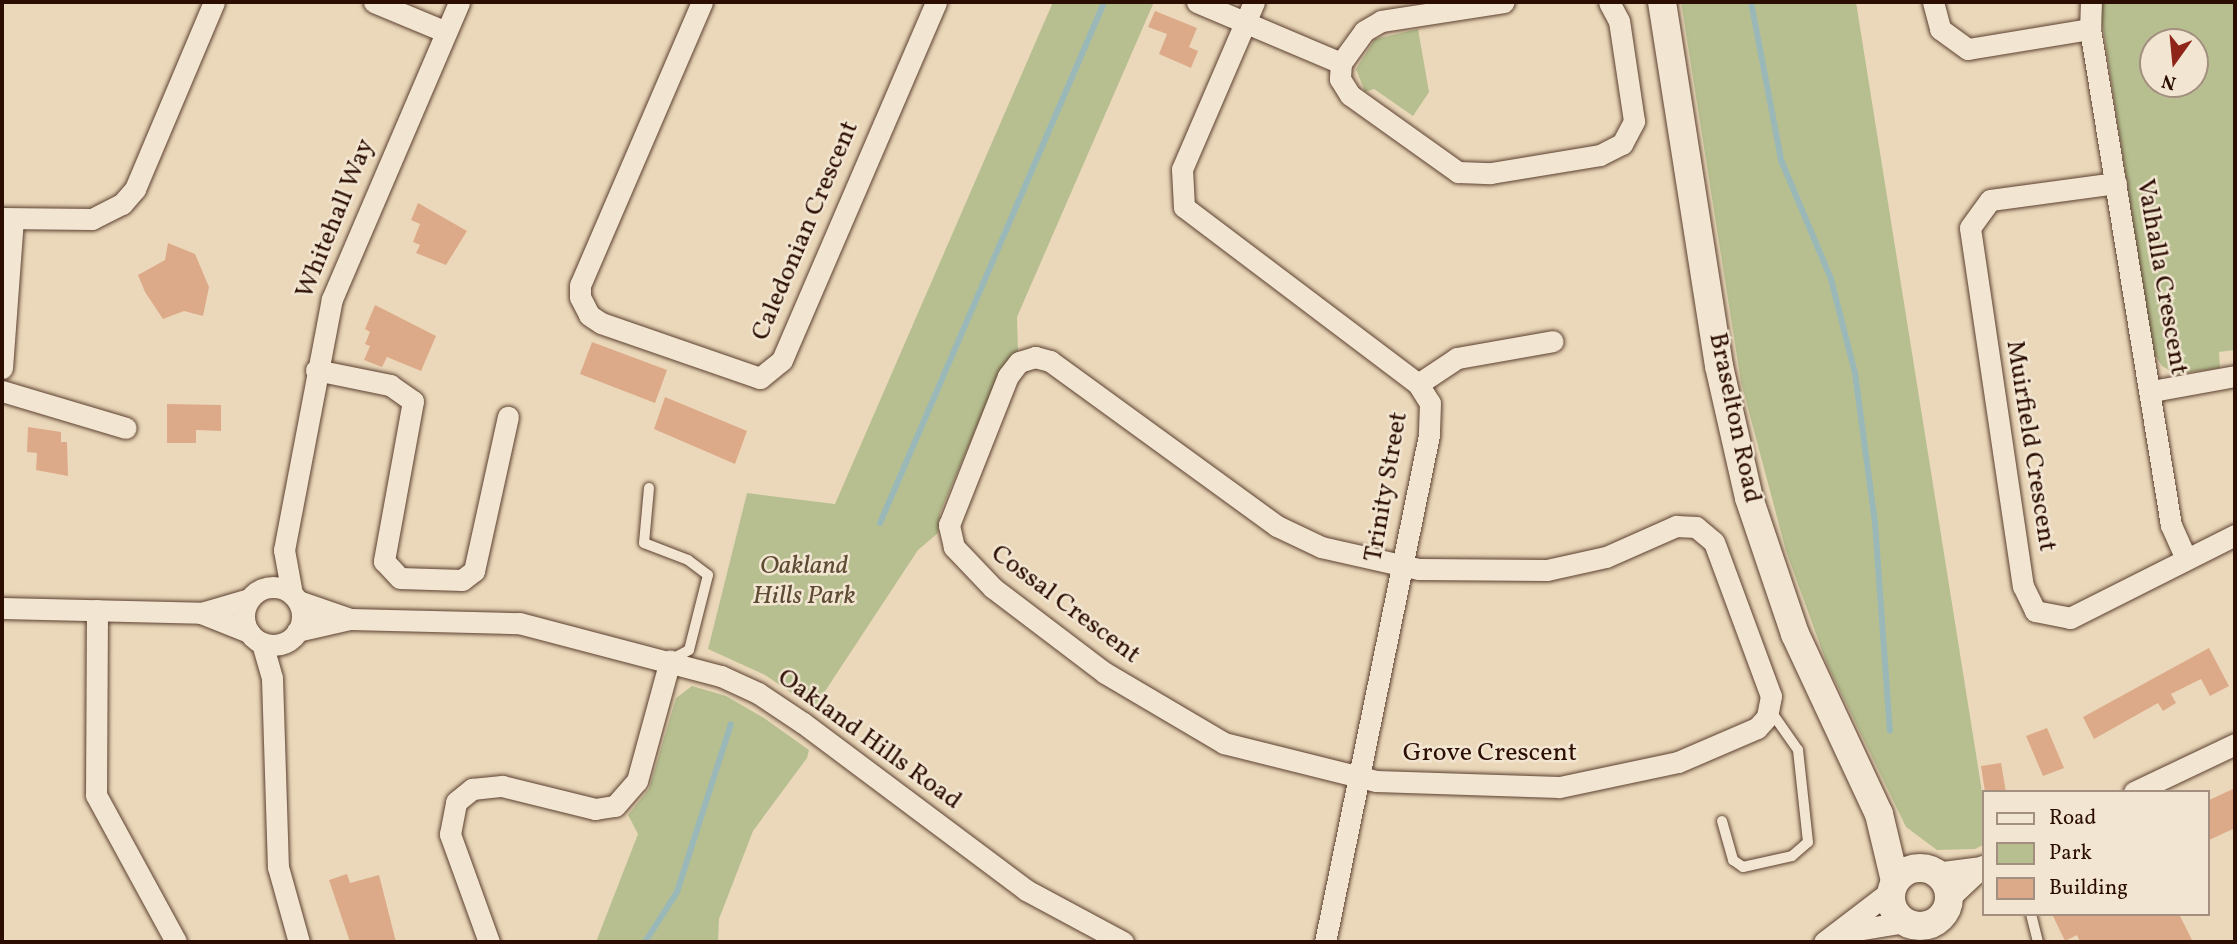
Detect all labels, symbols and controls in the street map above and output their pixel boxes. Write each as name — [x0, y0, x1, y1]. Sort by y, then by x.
north arrow — [2139, 28, 2209, 98]
text: N — [2159, 67, 2179, 96]
street label: Caledonian Crescent — [746, 117, 866, 345]
street label: Whitehall Way — [290, 134, 382, 304]
street label: Valhalla Crescent — [2128, 177, 2194, 377]
street label: Braselton Road — [1701, 330, 1767, 506]
street label: Muirfield Crescent — [1998, 338, 2062, 554]
street label: Trinity Street — [1358, 409, 1416, 565]
street label: Cossal Crescent — [984, 539, 1146, 671]
park label: Oakland Hills Park — [752, 551, 856, 612]
street label: Oakland Hills Road — [771, 663, 967, 817]
street label: Grove Crescent — [1403, 738, 1577, 770]
legend — [1982, 790, 2209, 916]
text: Road — [2049, 804, 2096, 833]
text: Park — [2049, 839, 2092, 868]
text: Building — [2049, 874, 2128, 903]

